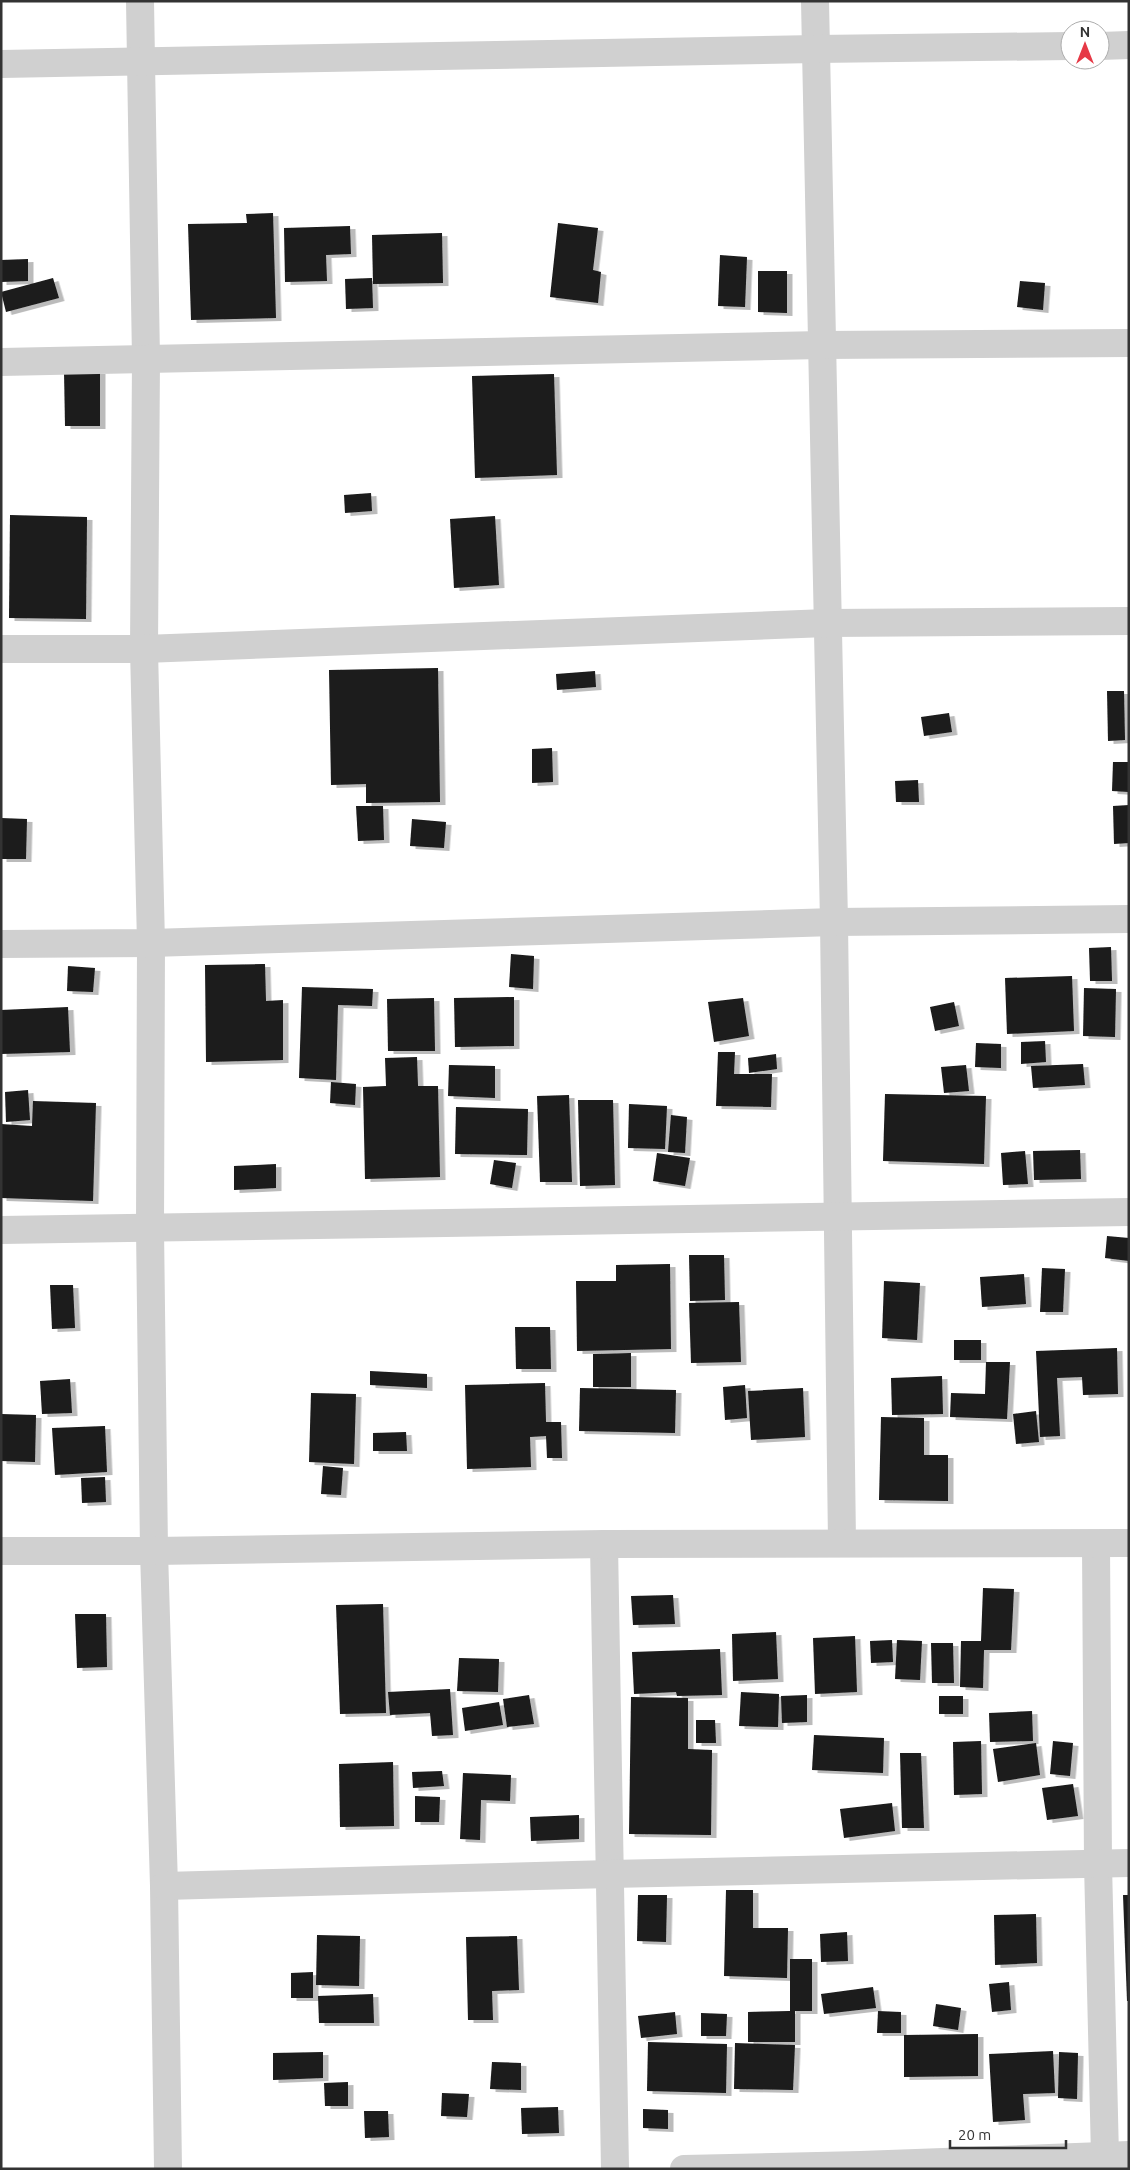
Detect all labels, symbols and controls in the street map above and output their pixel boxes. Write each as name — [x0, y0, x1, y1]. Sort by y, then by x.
north arrow — [1060, 20, 1110, 70]
text: N — [1080, 24, 1090, 40]
scale bar — [950, 2118, 1066, 2150]
text: 20 m — [958, 2126, 991, 2143]

